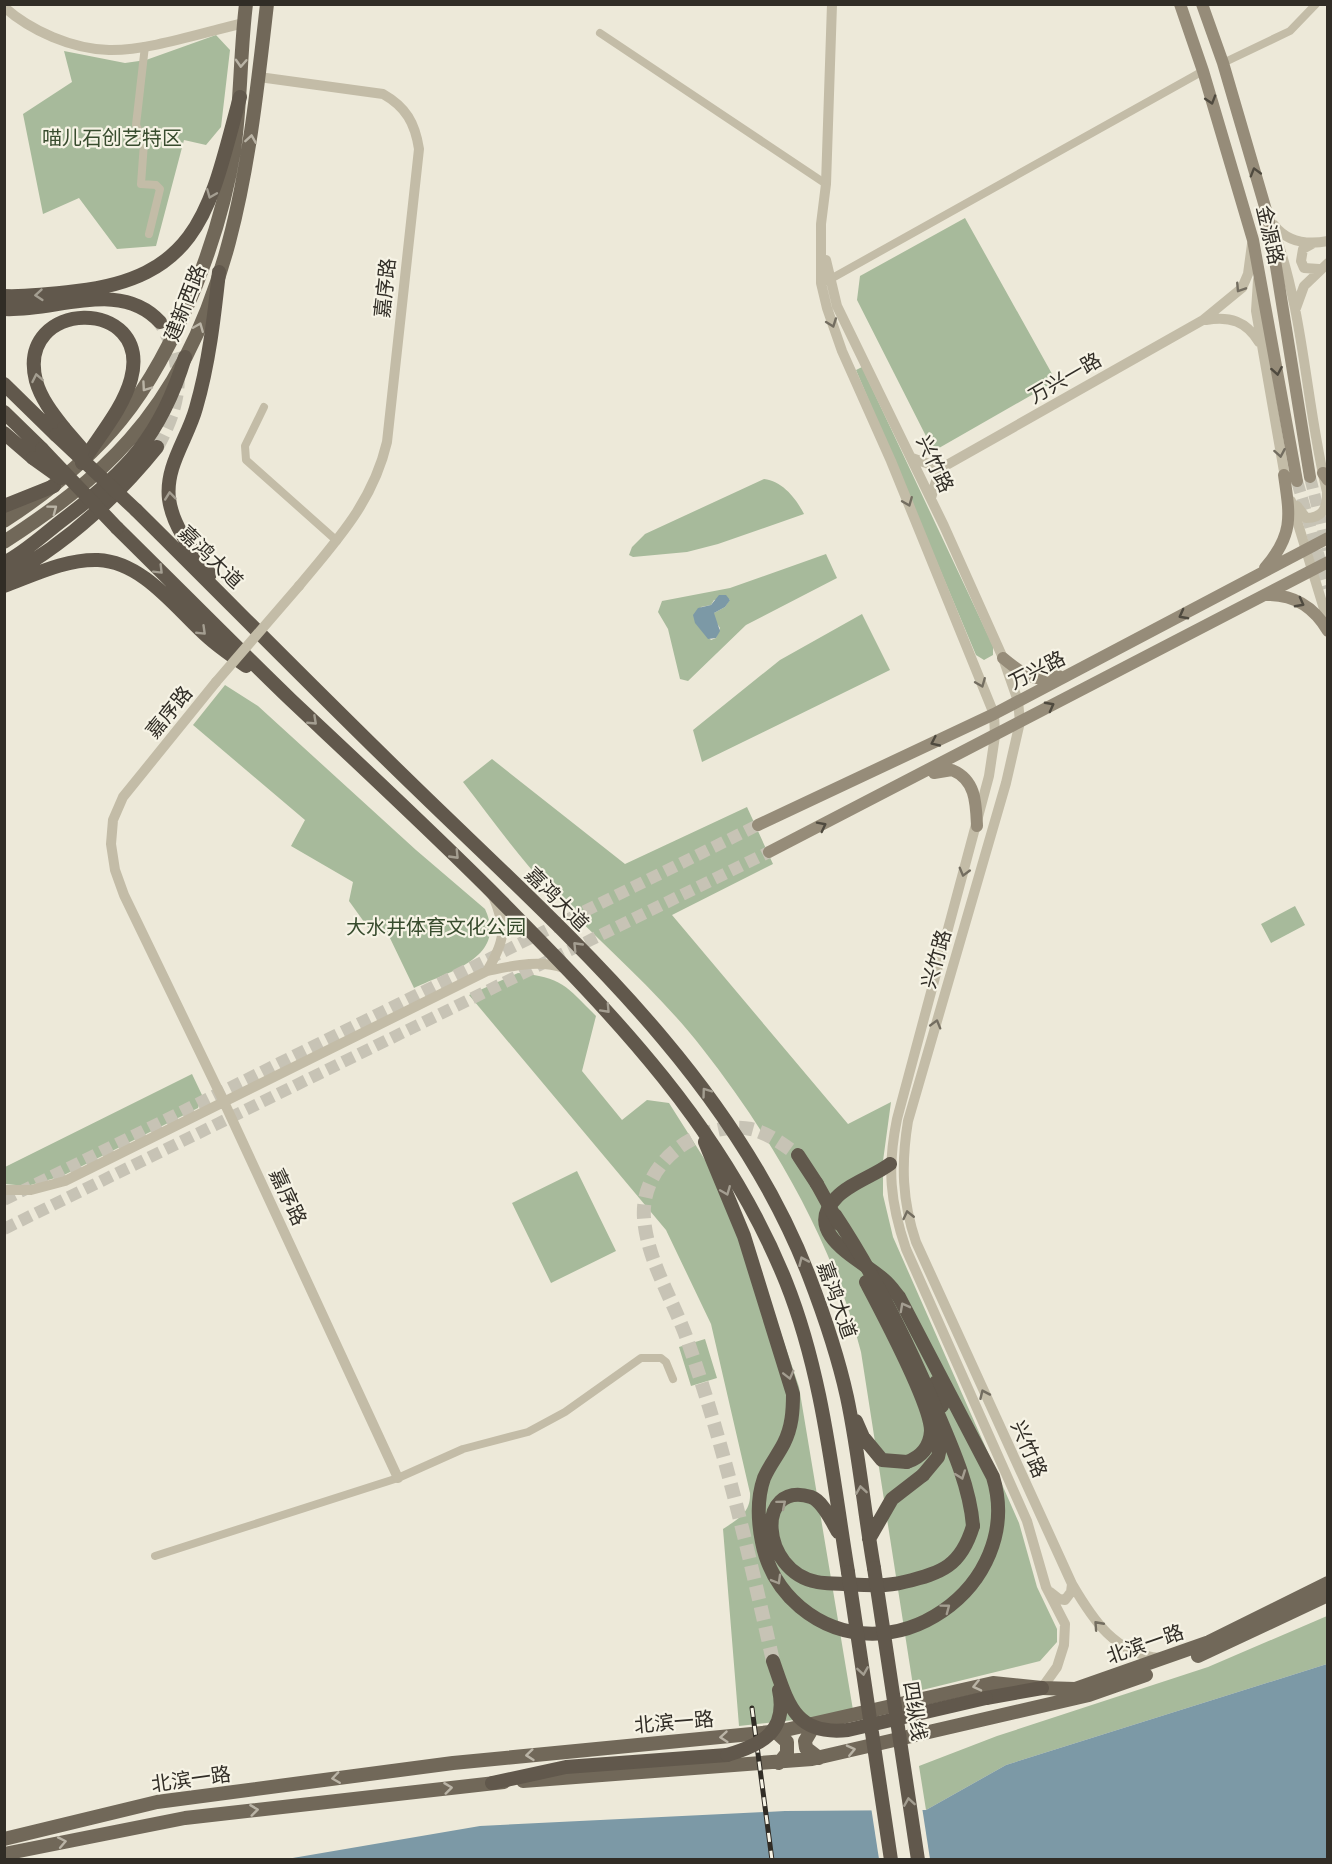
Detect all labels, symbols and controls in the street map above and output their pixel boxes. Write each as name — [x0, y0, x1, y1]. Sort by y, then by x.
one-way arrow — [235, 58, 248, 67]
one-way arrow — [1204, 94, 1216, 105]
park label: 喵儿石创艺特区 — [42, 125, 182, 151]
one-way arrow — [245, 135, 257, 144]
one-way arrow — [1250, 167, 1262, 178]
one-way arrow — [206, 187, 218, 198]
street label: 金源路 — [1251, 203, 1289, 267]
street label: 嘉序路 — [369, 257, 401, 319]
street label: 建新西路 — [159, 261, 211, 345]
one-way arrow — [1236, 281, 1247, 292]
one-way arrow — [35, 288, 44, 301]
one-way arrow — [824, 317, 837, 328]
one-way arrow — [192, 322, 204, 333]
street label: 万兴一路 — [1024, 347, 1106, 409]
one-way arrow — [1270, 365, 1283, 375]
one-way arrow — [31, 373, 44, 383]
one-way arrow — [142, 380, 153, 391]
street label: 兴竹路 — [911, 431, 959, 497]
one-way arrow — [1273, 447, 1286, 457]
one-way arrow — [164, 491, 177, 501]
one-way arrow — [900, 497, 913, 507]
one-way arrow — [46, 506, 57, 517]
street label: 嘉鸿大道 — [173, 520, 249, 594]
one-way arrow — [152, 562, 163, 573]
one-way arrow — [1294, 596, 1304, 607]
one-way arrow — [1179, 608, 1189, 619]
one-way arrow — [194, 624, 205, 635]
street label: 万兴路 — [1004, 645, 1070, 695]
one-way arrow — [974, 677, 986, 688]
street label: 嘉序路 — [140, 681, 198, 743]
one-way arrow — [1044, 702, 1055, 714]
one-way arrow — [306, 713, 317, 724]
one-way arrow — [930, 734, 941, 746]
one-way arrow — [815, 821, 826, 833]
one-way arrow — [447, 847, 458, 858]
street label: 嘉鸿大道 — [520, 862, 594, 936]
one-way arrow — [959, 866, 971, 877]
park label: 大水井体育文化公园 — [346, 914, 526, 940]
street label: 兴竹路 — [915, 927, 957, 991]
one-way arrow — [573, 943, 584, 954]
one-way arrow — [599, 1003, 610, 1013]
one-way arrow — [929, 1020, 941, 1030]
one-way arrow — [703, 1087, 714, 1098]
street label: 嘉序路 — [264, 1164, 312, 1230]
one-way arrow — [719, 1185, 731, 1196]
one-way arrow — [902, 1210, 915, 1220]
one-way arrow — [798, 1256, 810, 1267]
street label: 嘉鸿大道 — [812, 1258, 862, 1342]
one-way arrow — [900, 1303, 911, 1313]
one-way arrow — [781, 1370, 794, 1380]
one-way arrow — [980, 1389, 992, 1400]
street label: 兴竹路 — [1005, 1416, 1053, 1482]
one-way arrow — [954, 1469, 967, 1480]
one-way arrow — [856, 1485, 868, 1494]
one-way arrow — [775, 1500, 786, 1511]
one-way arrow — [769, 1574, 781, 1584]
one-way arrow — [940, 1604, 951, 1615]
street label: 北滨一路 — [1103, 1619, 1187, 1669]
one-way arrow — [1094, 1621, 1105, 1632]
one-way arrow — [856, 1666, 868, 1676]
street label: 四纵线 — [897, 1679, 933, 1743]
one-way arrow — [972, 1679, 982, 1692]
street label: 北滨一路 — [633, 1706, 715, 1738]
one-way arrow — [719, 1730, 729, 1743]
one-way arrow — [845, 1745, 855, 1758]
one-way arrow — [525, 1748, 534, 1761]
street label: 北滨一路 — [150, 1761, 232, 1797]
one-way arrow — [332, 1772, 341, 1784]
one-way arrow — [443, 1783, 452, 1795]
one-way arrow — [904, 1797, 916, 1806]
one-way arrow — [250, 1805, 259, 1817]
one-way arrow — [57, 1836, 67, 1849]

